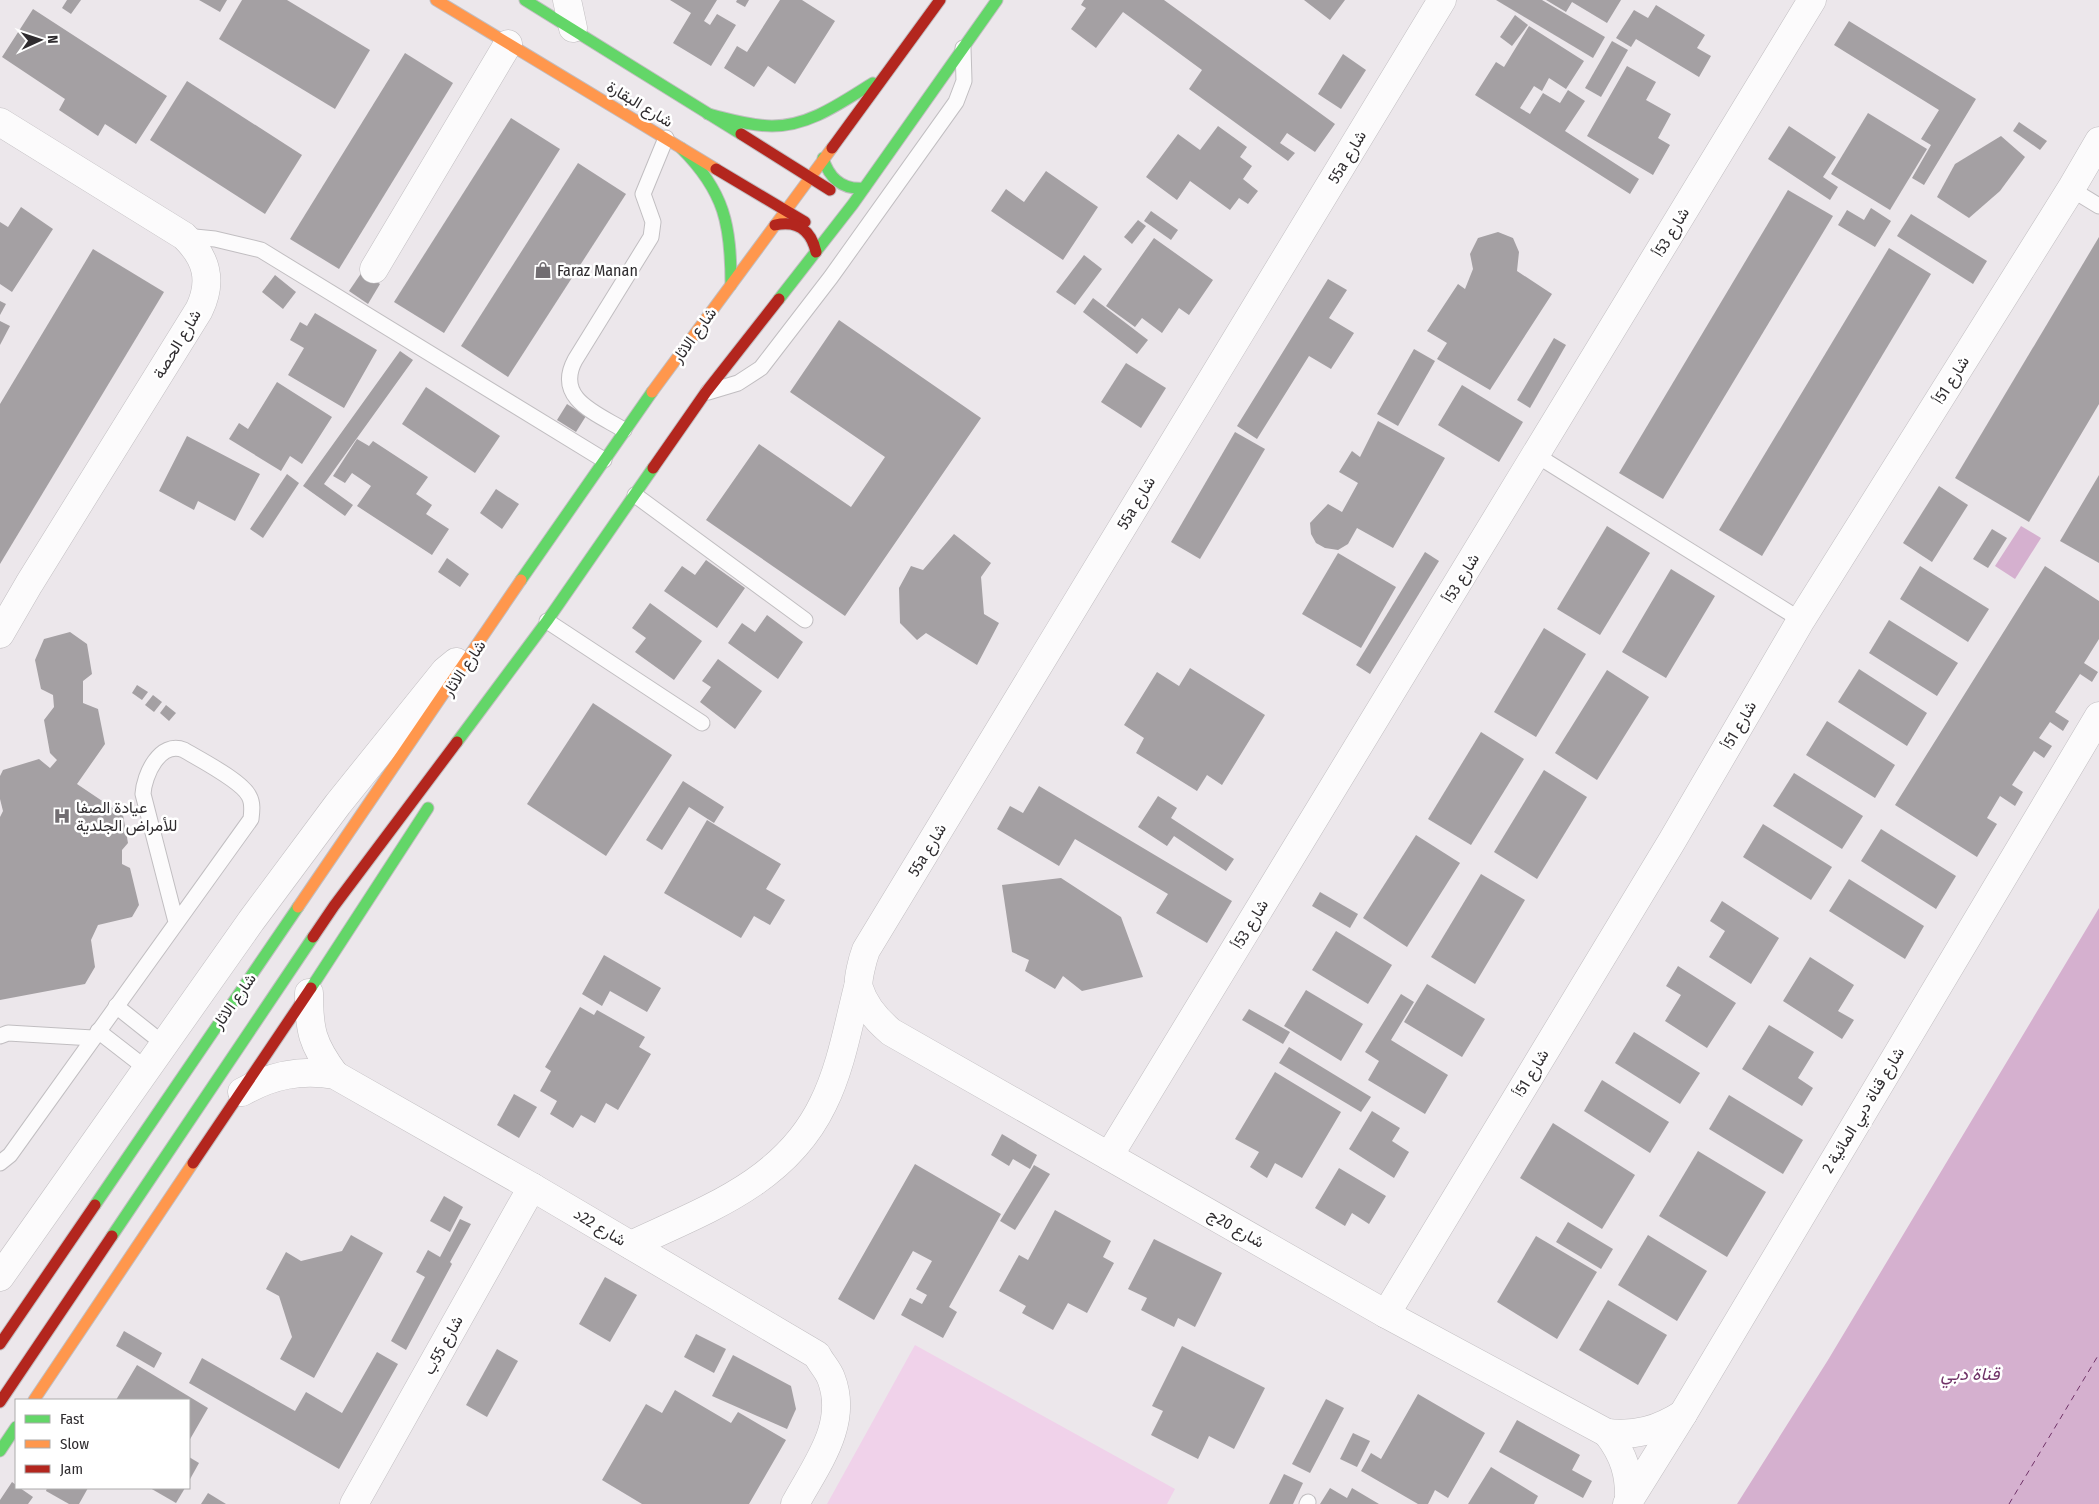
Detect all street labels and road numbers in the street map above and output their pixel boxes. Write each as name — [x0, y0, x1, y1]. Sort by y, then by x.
street label: شارع البقارة — [603, 77, 676, 133]
street label: 55a شارع — [1324, 127, 1372, 188]
street label: شارع 53أ — [1649, 204, 1695, 261]
street label: شارع الاثار — [667, 304, 722, 368]
street label: شارع الحصة — [149, 306, 207, 383]
street label: شارع 51أ — [1929, 353, 1975, 408]
street label: 55a شارع — [1113, 473, 1161, 534]
street label: شارع 53أ — [1439, 550, 1485, 607]
street label: شارع الاثار — [438, 636, 491, 702]
street label: شارع 51أ — [1718, 698, 1762, 753]
street label: 55a شارع — [904, 820, 952, 881]
street label: شارع 53أ — [1228, 896, 1274, 953]
street label: شارع الاثار — [207, 969, 262, 1035]
street label: شارع قناة دبي المائية 2 — [1818, 1044, 1912, 1178]
street label: شارع 51أ — [1509, 1046, 1554, 1101]
street label: شارع 22د — [569, 1204, 630, 1252]
street label: شارع 20ج — [1203, 1204, 1268, 1253]
street label: شارع 55ب — [419, 1312, 469, 1379]

